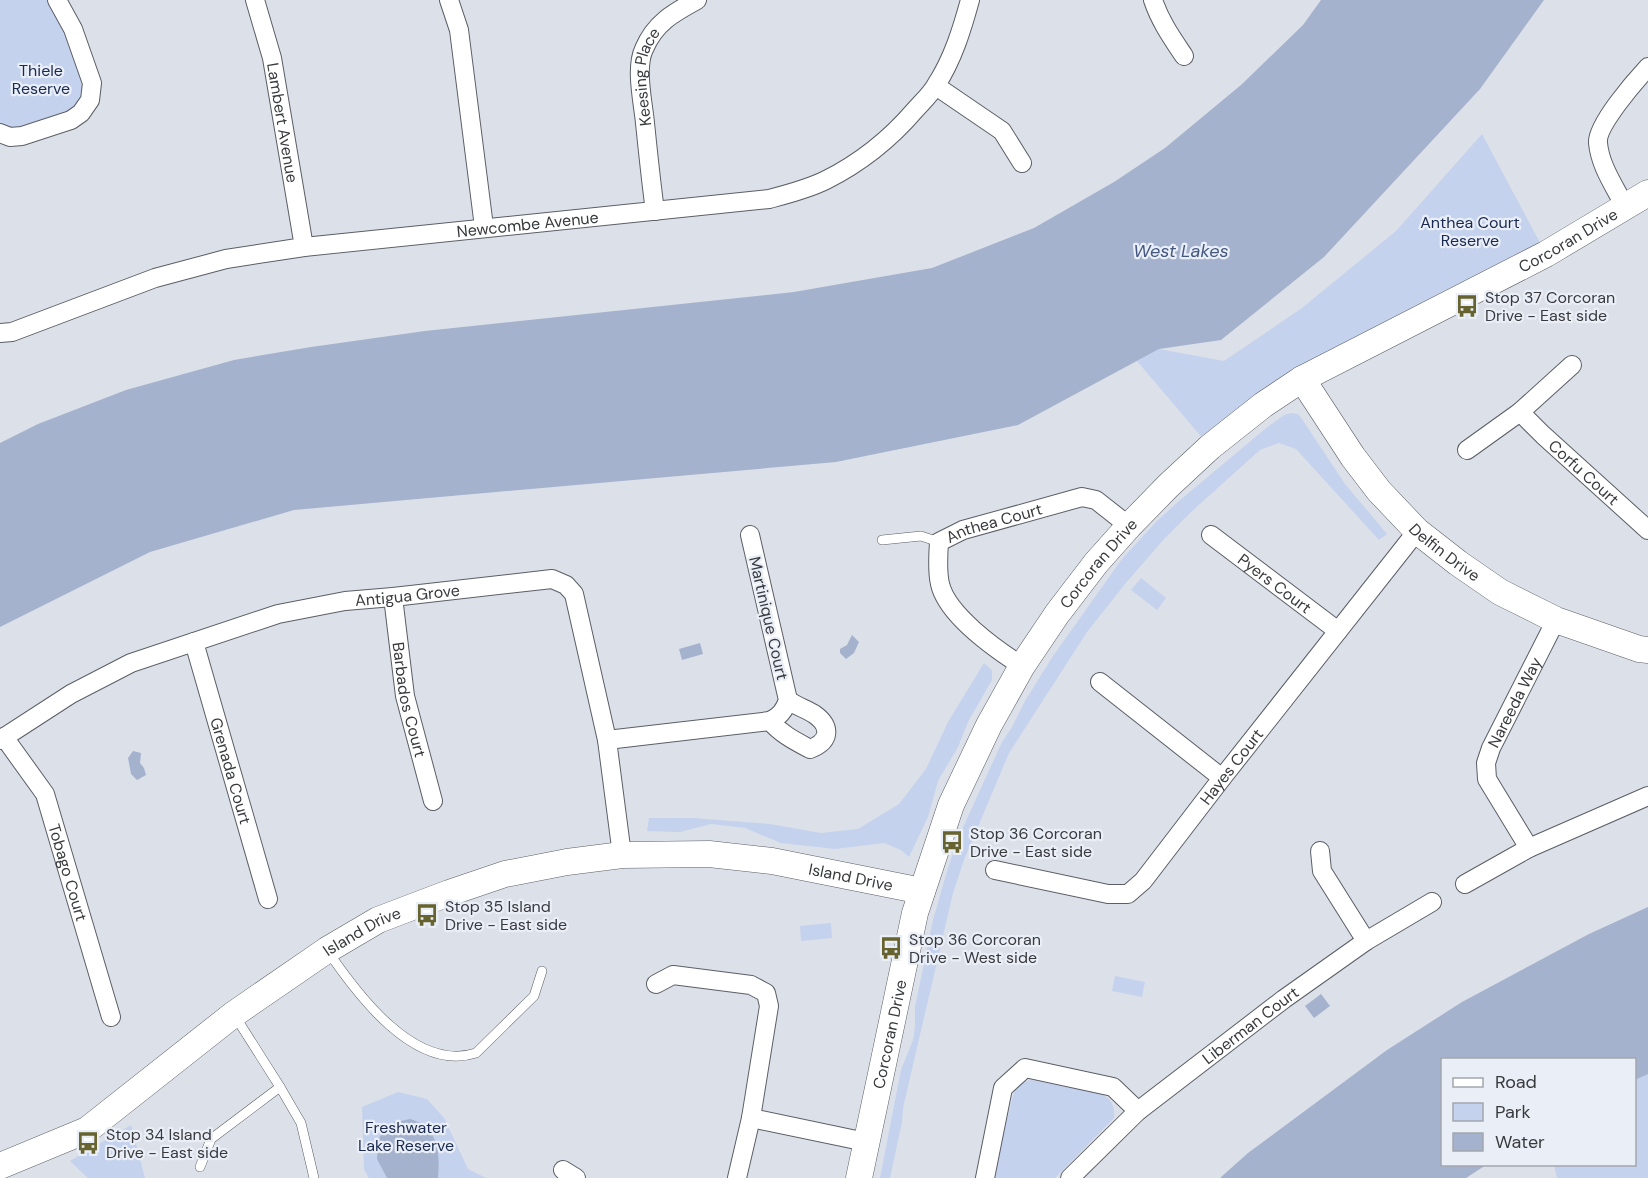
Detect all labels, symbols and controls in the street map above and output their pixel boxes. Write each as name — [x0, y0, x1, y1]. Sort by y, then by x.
street label: Keesing Place — [630, 23, 665, 127]
park label: Thiele Reserve — [12, 60, 70, 99]
street label: Lambert Avenue — [262, 61, 303, 184]
street label: Corcoran Drive — [1515, 204, 1622, 277]
street label: Newcombe Avenue — [456, 207, 599, 242]
park label: Anthea Court Reserve — [1420, 212, 1520, 251]
water label: West Lakes — [1133, 239, 1229, 263]
place label: Stop 37 Corcoran Drive - East side — [1485, 287, 1615, 326]
bus stop icon: Stop 37 Corcoran Drive - East side — [1454, 293, 1480, 319]
street label: Corfu Court — [1544, 435, 1623, 510]
street label: Anthea Court — [942, 499, 1045, 548]
street label: Corcoran Drive — [1055, 514, 1142, 613]
street label: Delfin Drive — [1404, 519, 1484, 586]
street label: Pyers Court — [1233, 549, 1316, 618]
street label: Martinique Court — [744, 554, 793, 682]
street label: Antigua Grove — [354, 580, 461, 611]
street label: Barbados Court — [388, 641, 431, 760]
street label: Nareeda Way — [1483, 654, 1546, 751]
street label: Grenada Court — [205, 715, 256, 827]
street label: Hayes Court — [1195, 724, 1268, 809]
street label: Tobago Court — [43, 821, 92, 924]
place label: Stop 36 Corcoran Drive - East side — [970, 823, 1102, 862]
bus stop icon: Stop 36 Corcoran Drive - East side — [939, 829, 965, 855]
street label: Island Drive — [807, 859, 895, 896]
place label: Stop 35 Island Drive - East side — [445, 896, 567, 935]
street label: Island Drive — [319, 902, 404, 961]
bus stop icon: Stop 35 Island Drive - East side — [414, 902, 440, 928]
place label: Stop 36 Corcoran Drive - West side — [909, 929, 1041, 968]
bus stop icon: Stop 36 Corcoran Drive - West side — [878, 935, 904, 961]
street label: Corcoran Drive — [868, 978, 912, 1091]
street label: Liberman Court — [1198, 982, 1303, 1069]
legend — [1441, 1058, 1636, 1166]
text: Road — [1495, 1070, 1537, 1094]
text: Park — [1495, 1100, 1531, 1124]
park label: Freshwater Lake Reserve — [358, 1117, 454, 1156]
place label: Stop 34 Island Drive - East side — [106, 1124, 228, 1163]
bus stop icon: Stop 34 Island Drive - East side — [75, 1130, 101, 1156]
text: Water — [1495, 1130, 1545, 1154]

